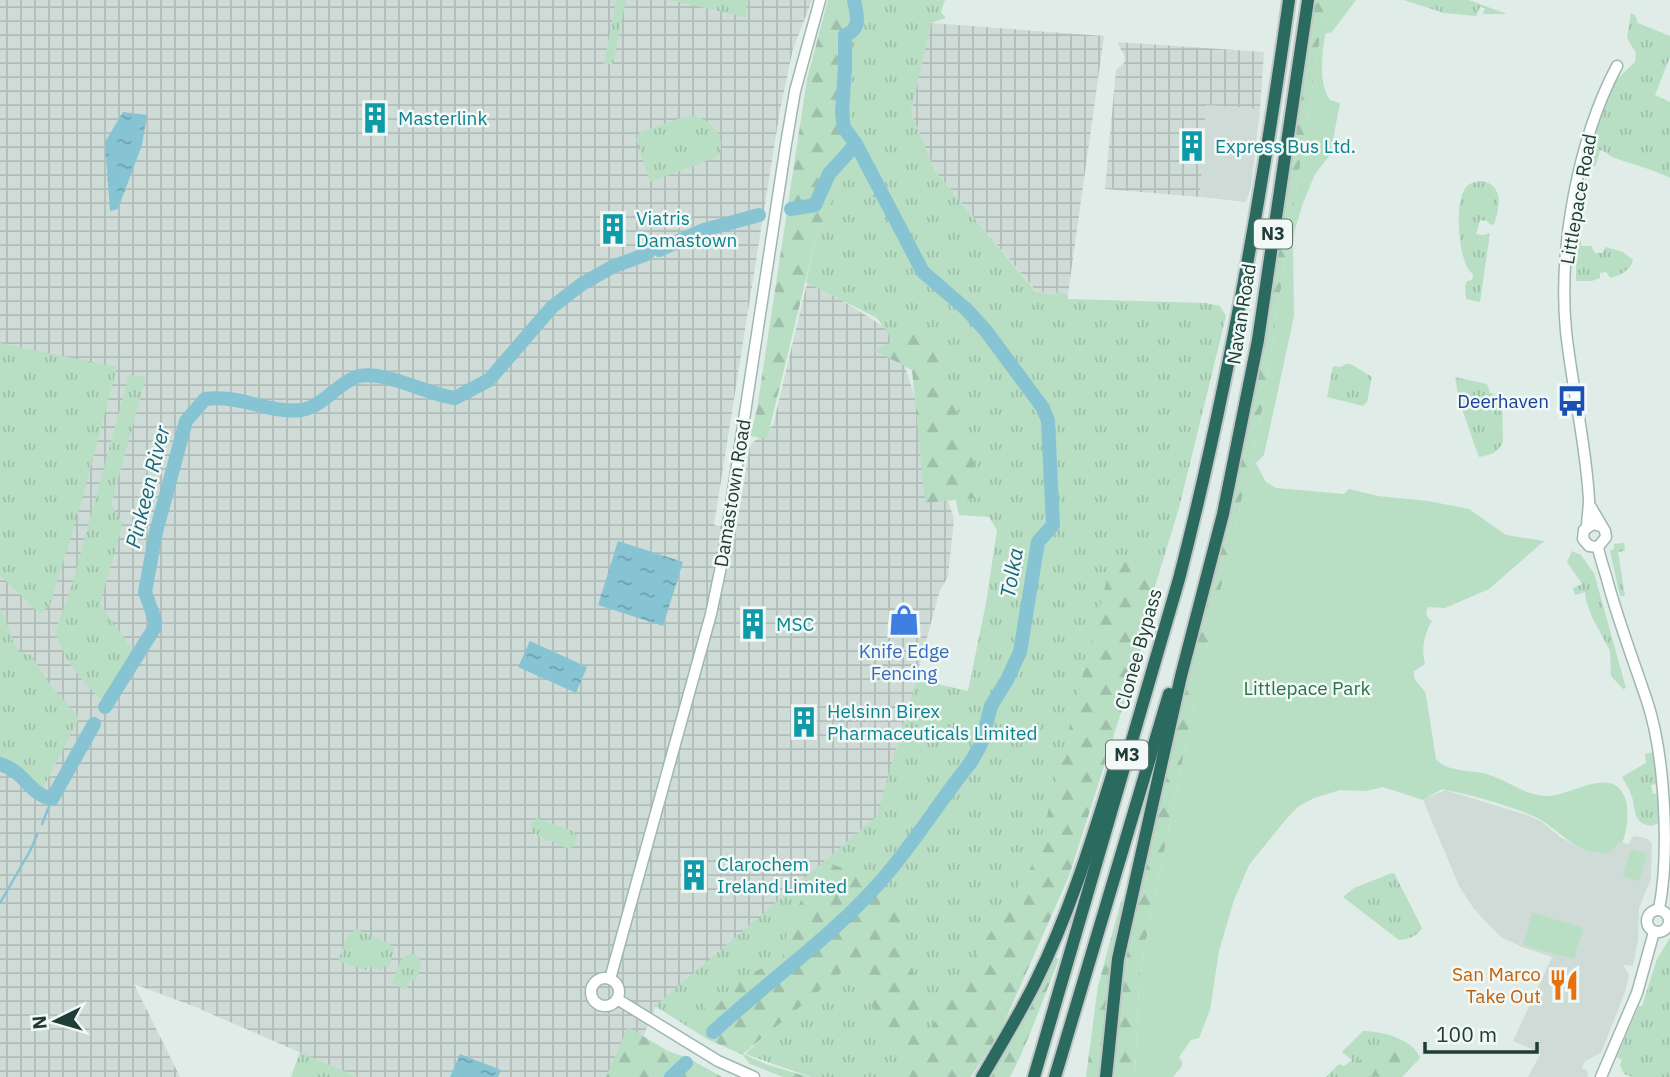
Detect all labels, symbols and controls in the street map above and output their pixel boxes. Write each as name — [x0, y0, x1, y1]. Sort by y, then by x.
building icon: Masterlink — [358, 101, 392, 135]
place label: Masterlink — [398, 106, 487, 130]
building icon: Express Bus Ltd. — [1175, 129, 1209, 163]
street label: Littlepace Road — [1555, 132, 1601, 266]
place label: Express Bus Ltd. — [1215, 134, 1356, 158]
place label: Viatris Damastown — [636, 206, 737, 252]
building icon: Viatris Damastown — [596, 212, 630, 246]
road number: N3 — [1254, 220, 1292, 248]
street label: Navan Road — [1221, 262, 1261, 366]
bus stop icon: Deerhaven — [1555, 384, 1589, 418]
place label: Deerhaven — [1457, 389, 1549, 413]
street label: Damastown Road — [708, 417, 756, 569]
water label: Pinkeen River — [118, 421, 176, 551]
water label: Tolka — [993, 546, 1029, 600]
street label: Clonee Bypass — [1109, 586, 1167, 712]
shop icon: Knife Edge Fencing — [887, 603, 921, 637]
building icon: MSC — [736, 607, 770, 641]
place label: MSC — [776, 612, 814, 636]
place label: Knife Edge Fencing — [859, 639, 949, 685]
park label: Littlepace Park — [1243, 676, 1371, 700]
place label: Helsinn Birex Pharmaceuticals Limited — [827, 699, 1038, 745]
building icon: Helsinn Birex Pharmaceuticals Limited — [787, 705, 821, 739]
road number: M3 — [1106, 740, 1148, 770]
place label: Clarochem Ireland Limited — [717, 852, 847, 898]
building icon: Clarochem Ireland Limited — [677, 858, 711, 892]
place label: San Marco Take Out — [1452, 962, 1541, 1008]
restaurant icon: San Marco Take Out — [1547, 968, 1581, 1002]
north arrow — [21, 986, 91, 1056]
scale bar — [1425, 1010, 1537, 1054]
text: N — [27, 1015, 52, 1030]
text: 100 m — [1436, 1020, 1497, 1048]

